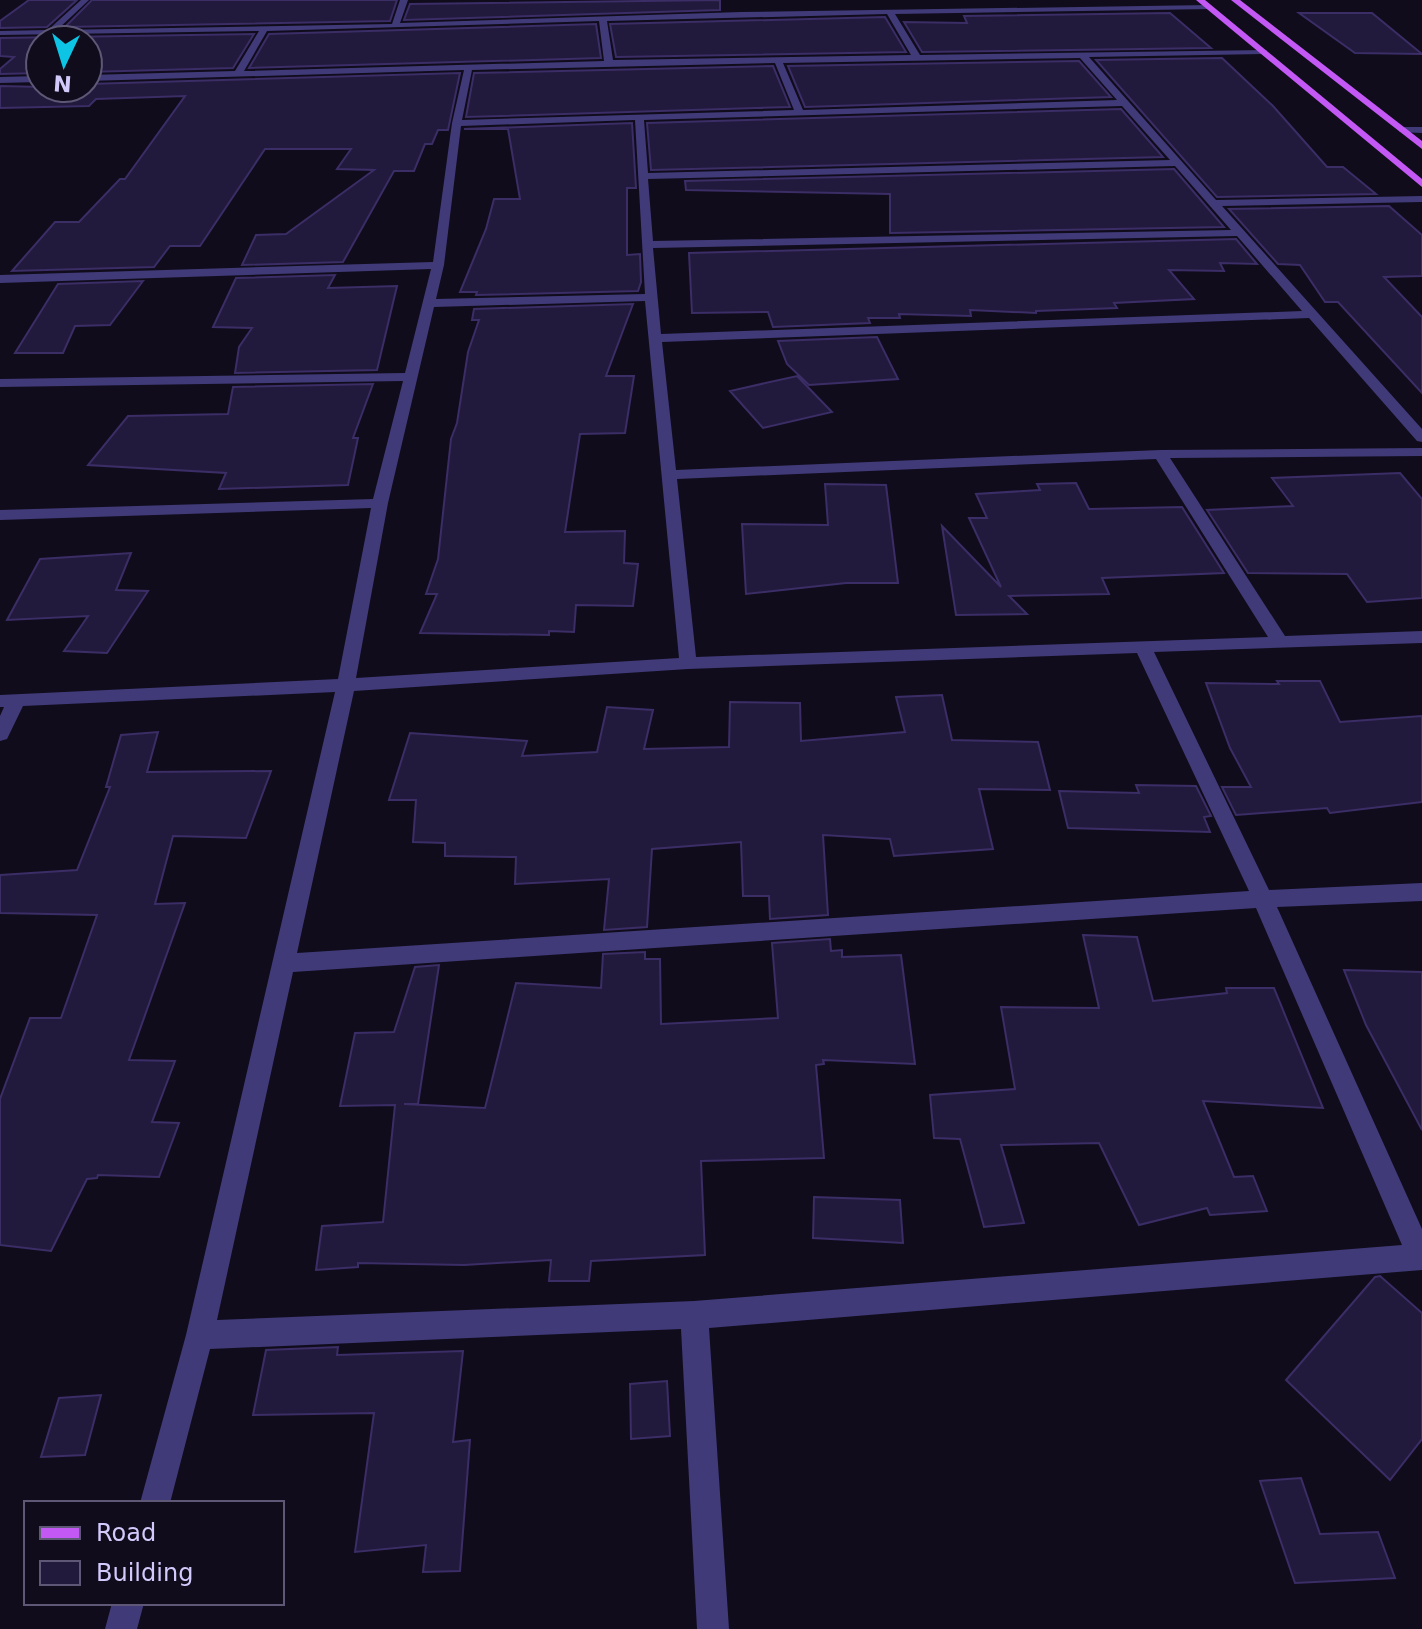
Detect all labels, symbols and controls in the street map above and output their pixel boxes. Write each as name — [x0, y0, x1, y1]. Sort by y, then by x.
north arrow — [24, 24, 104, 104]
text: N — [53, 70, 73, 97]
legend — [24, 1501, 284, 1605]
text: Road — [96, 1519, 156, 1547]
text: Building — [96, 1559, 193, 1587]

